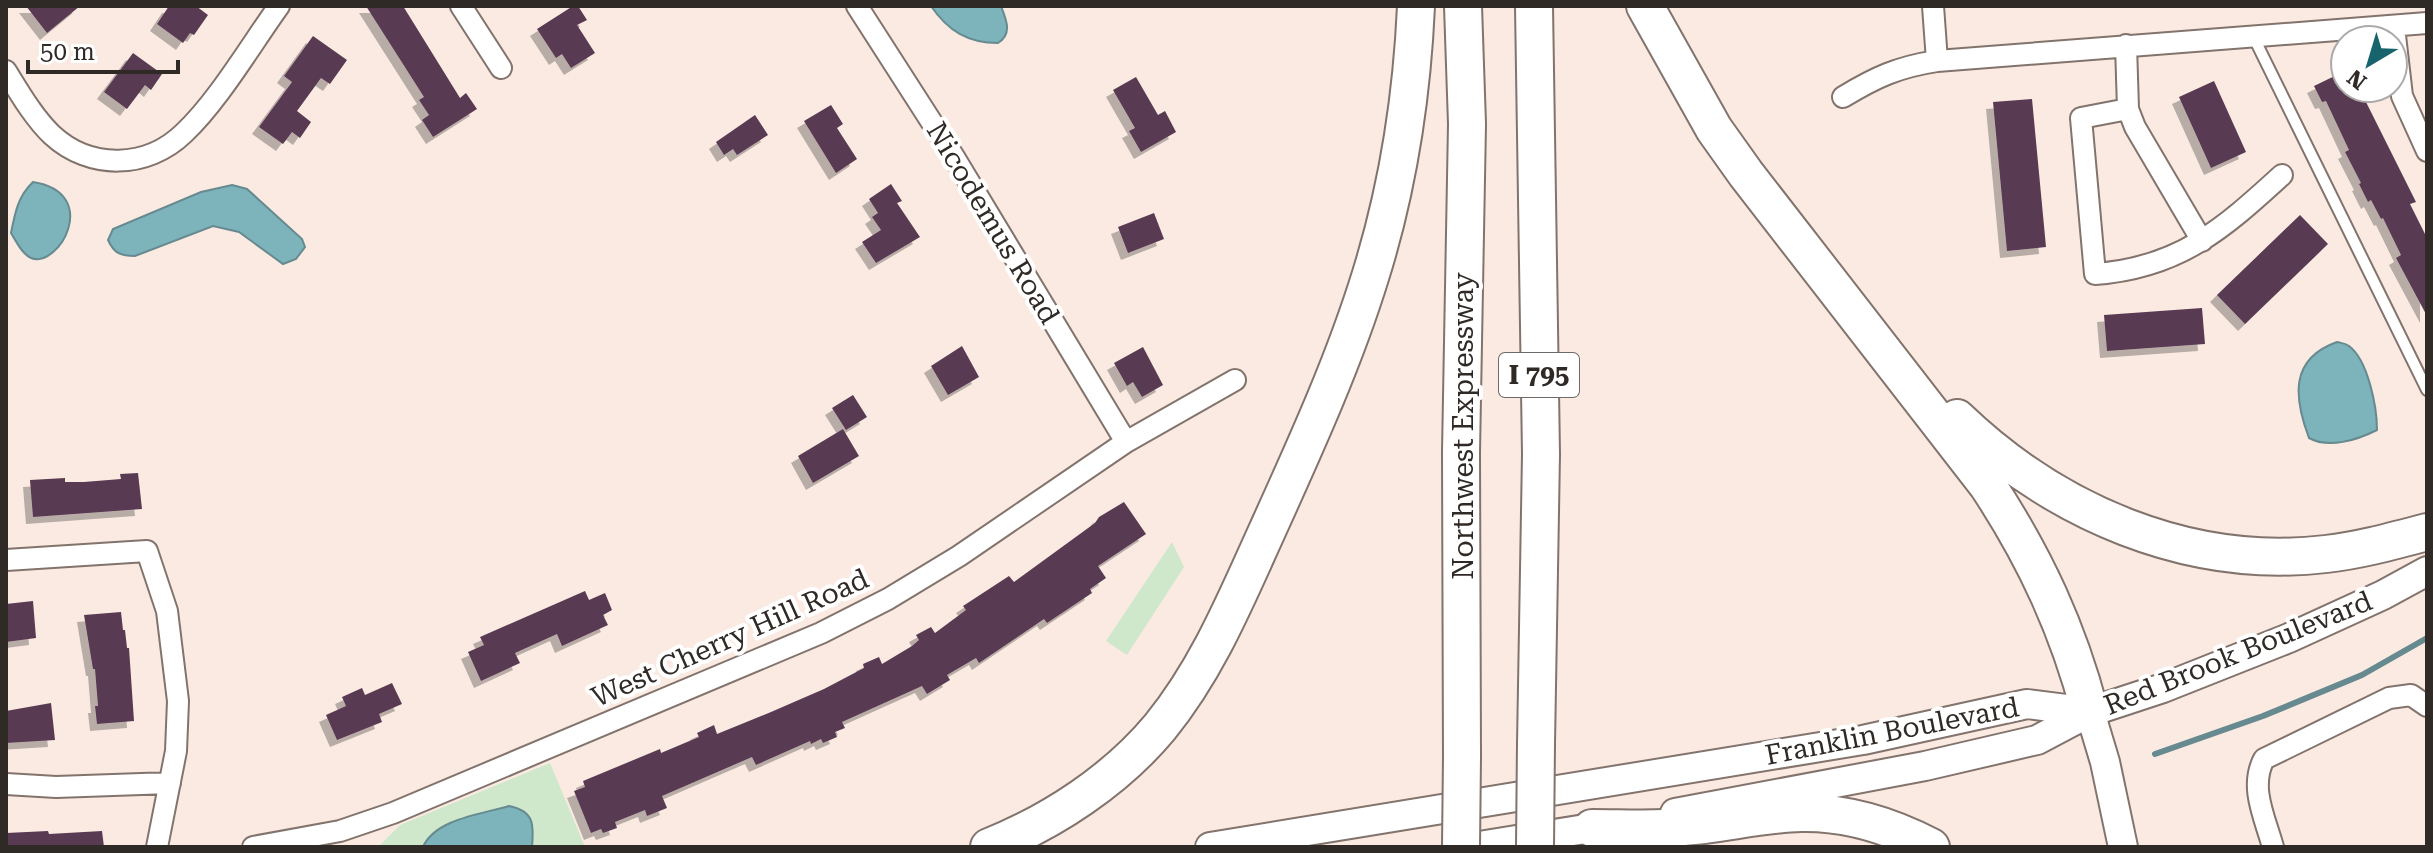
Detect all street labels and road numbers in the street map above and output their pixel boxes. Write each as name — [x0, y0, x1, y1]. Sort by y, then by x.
street label: Nicodemus Road — [920, 116, 1066, 330]
street label: Northwest Expressway — [1447, 272, 1480, 580]
road number: I 795 — [1499, 353, 1579, 397]
street label: West Cherry Hill Road — [586, 562, 874, 714]
street label: Red Brook Boulevard — [2099, 584, 2377, 722]
street label: Franklin Boulevard — [1762, 690, 2022, 772]

